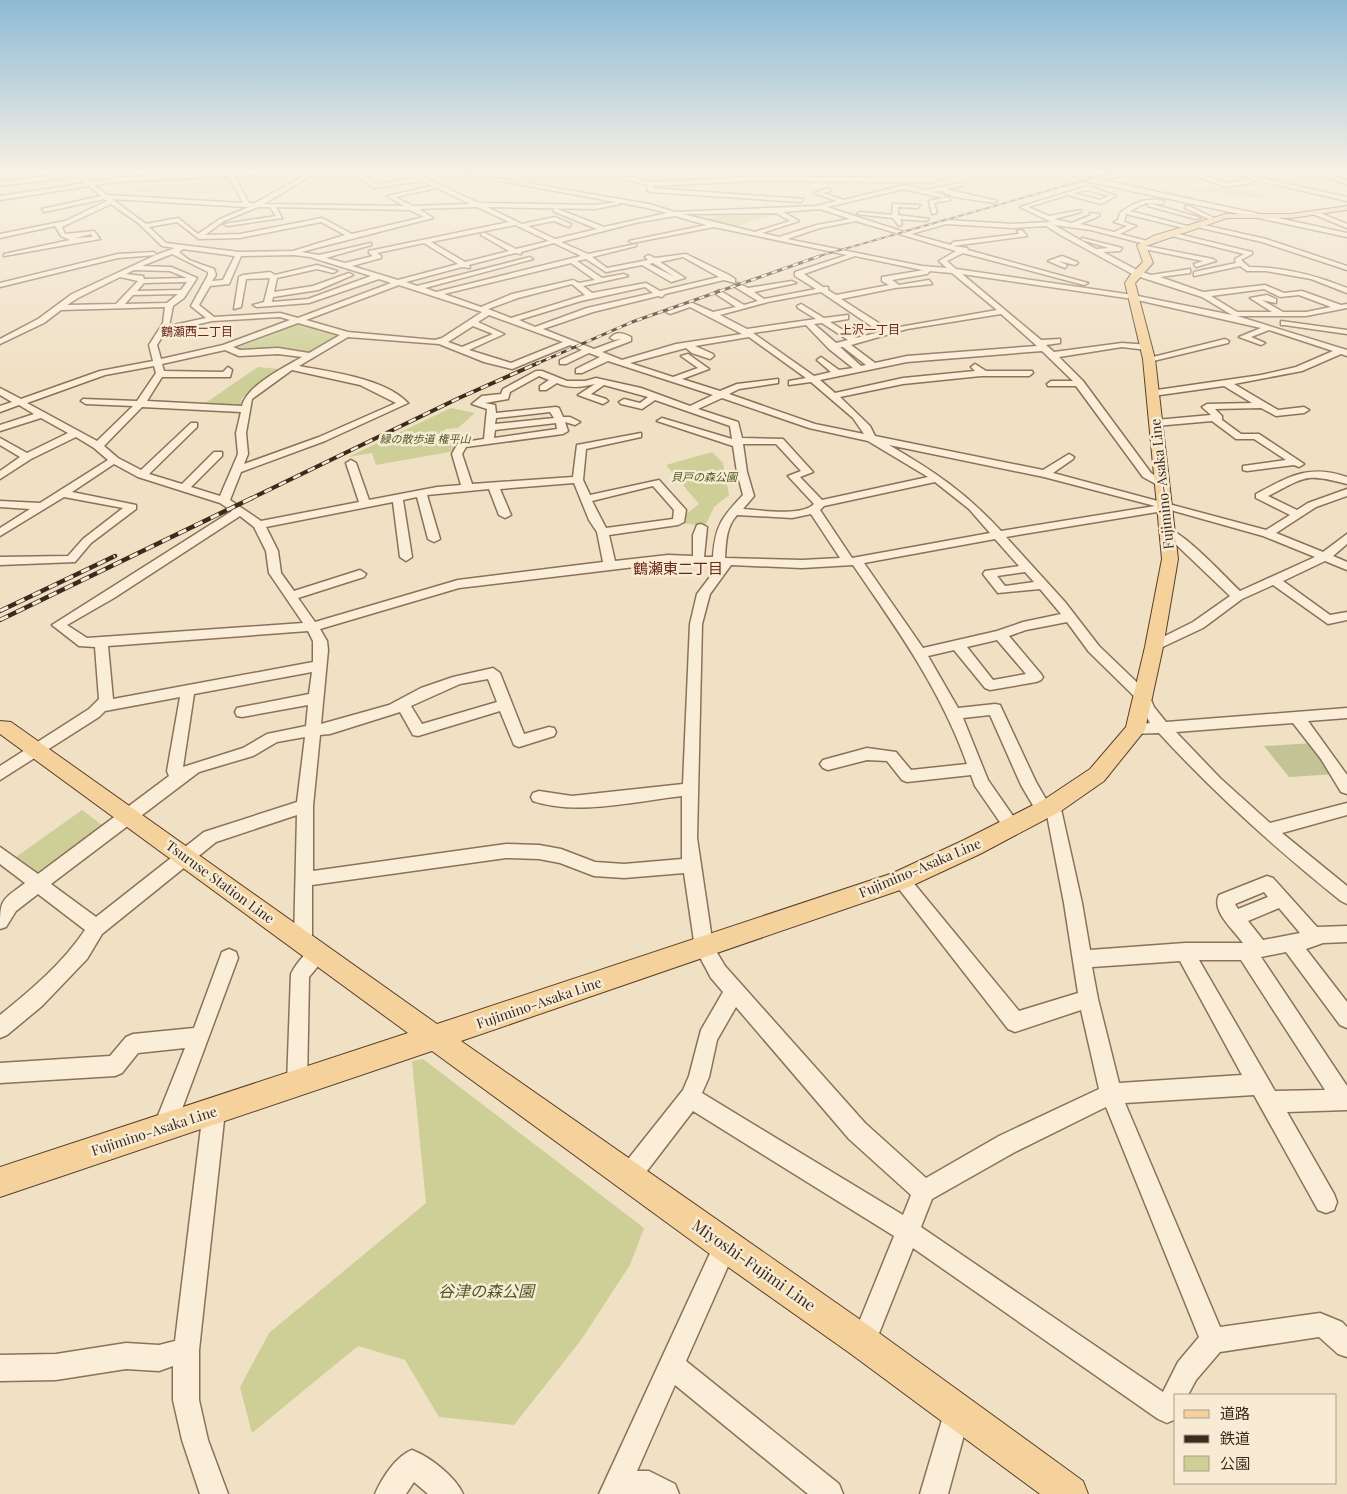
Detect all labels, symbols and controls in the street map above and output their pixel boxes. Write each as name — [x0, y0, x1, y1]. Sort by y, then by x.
district label: 上沢一丁目 — [840, 321, 900, 337]
district label: 鶴瀬西二丁目 — [161, 323, 233, 339]
street label: Fujimino-Asaka Line — [1145, 418, 1178, 550]
park label: 緑の散歩道 権平山 — [380, 431, 471, 446]
park label: 貝戸の森公園 — [671, 469, 739, 484]
district label: 鶴瀬東二丁目 — [633, 558, 723, 578]
street label: Fujimino-Asaka Line — [856, 833, 984, 902]
street label: Tsuruse Station Line — [162, 836, 278, 927]
street label: Fujimino-Asaka Line — [474, 972, 604, 1033]
street label: Fujimino-Asaka Line — [89, 1101, 219, 1160]
street label: Miyoshi-Fujimi Line — [688, 1214, 820, 1315]
park label: 谷津の森公園 — [438, 1280, 536, 1301]
legend — [1174, 1394, 1337, 1484]
text: 道路 — [1220, 1403, 1250, 1423]
text: 鉄道 — [1220, 1428, 1250, 1448]
text: 公園 — [1220, 1453, 1250, 1473]

